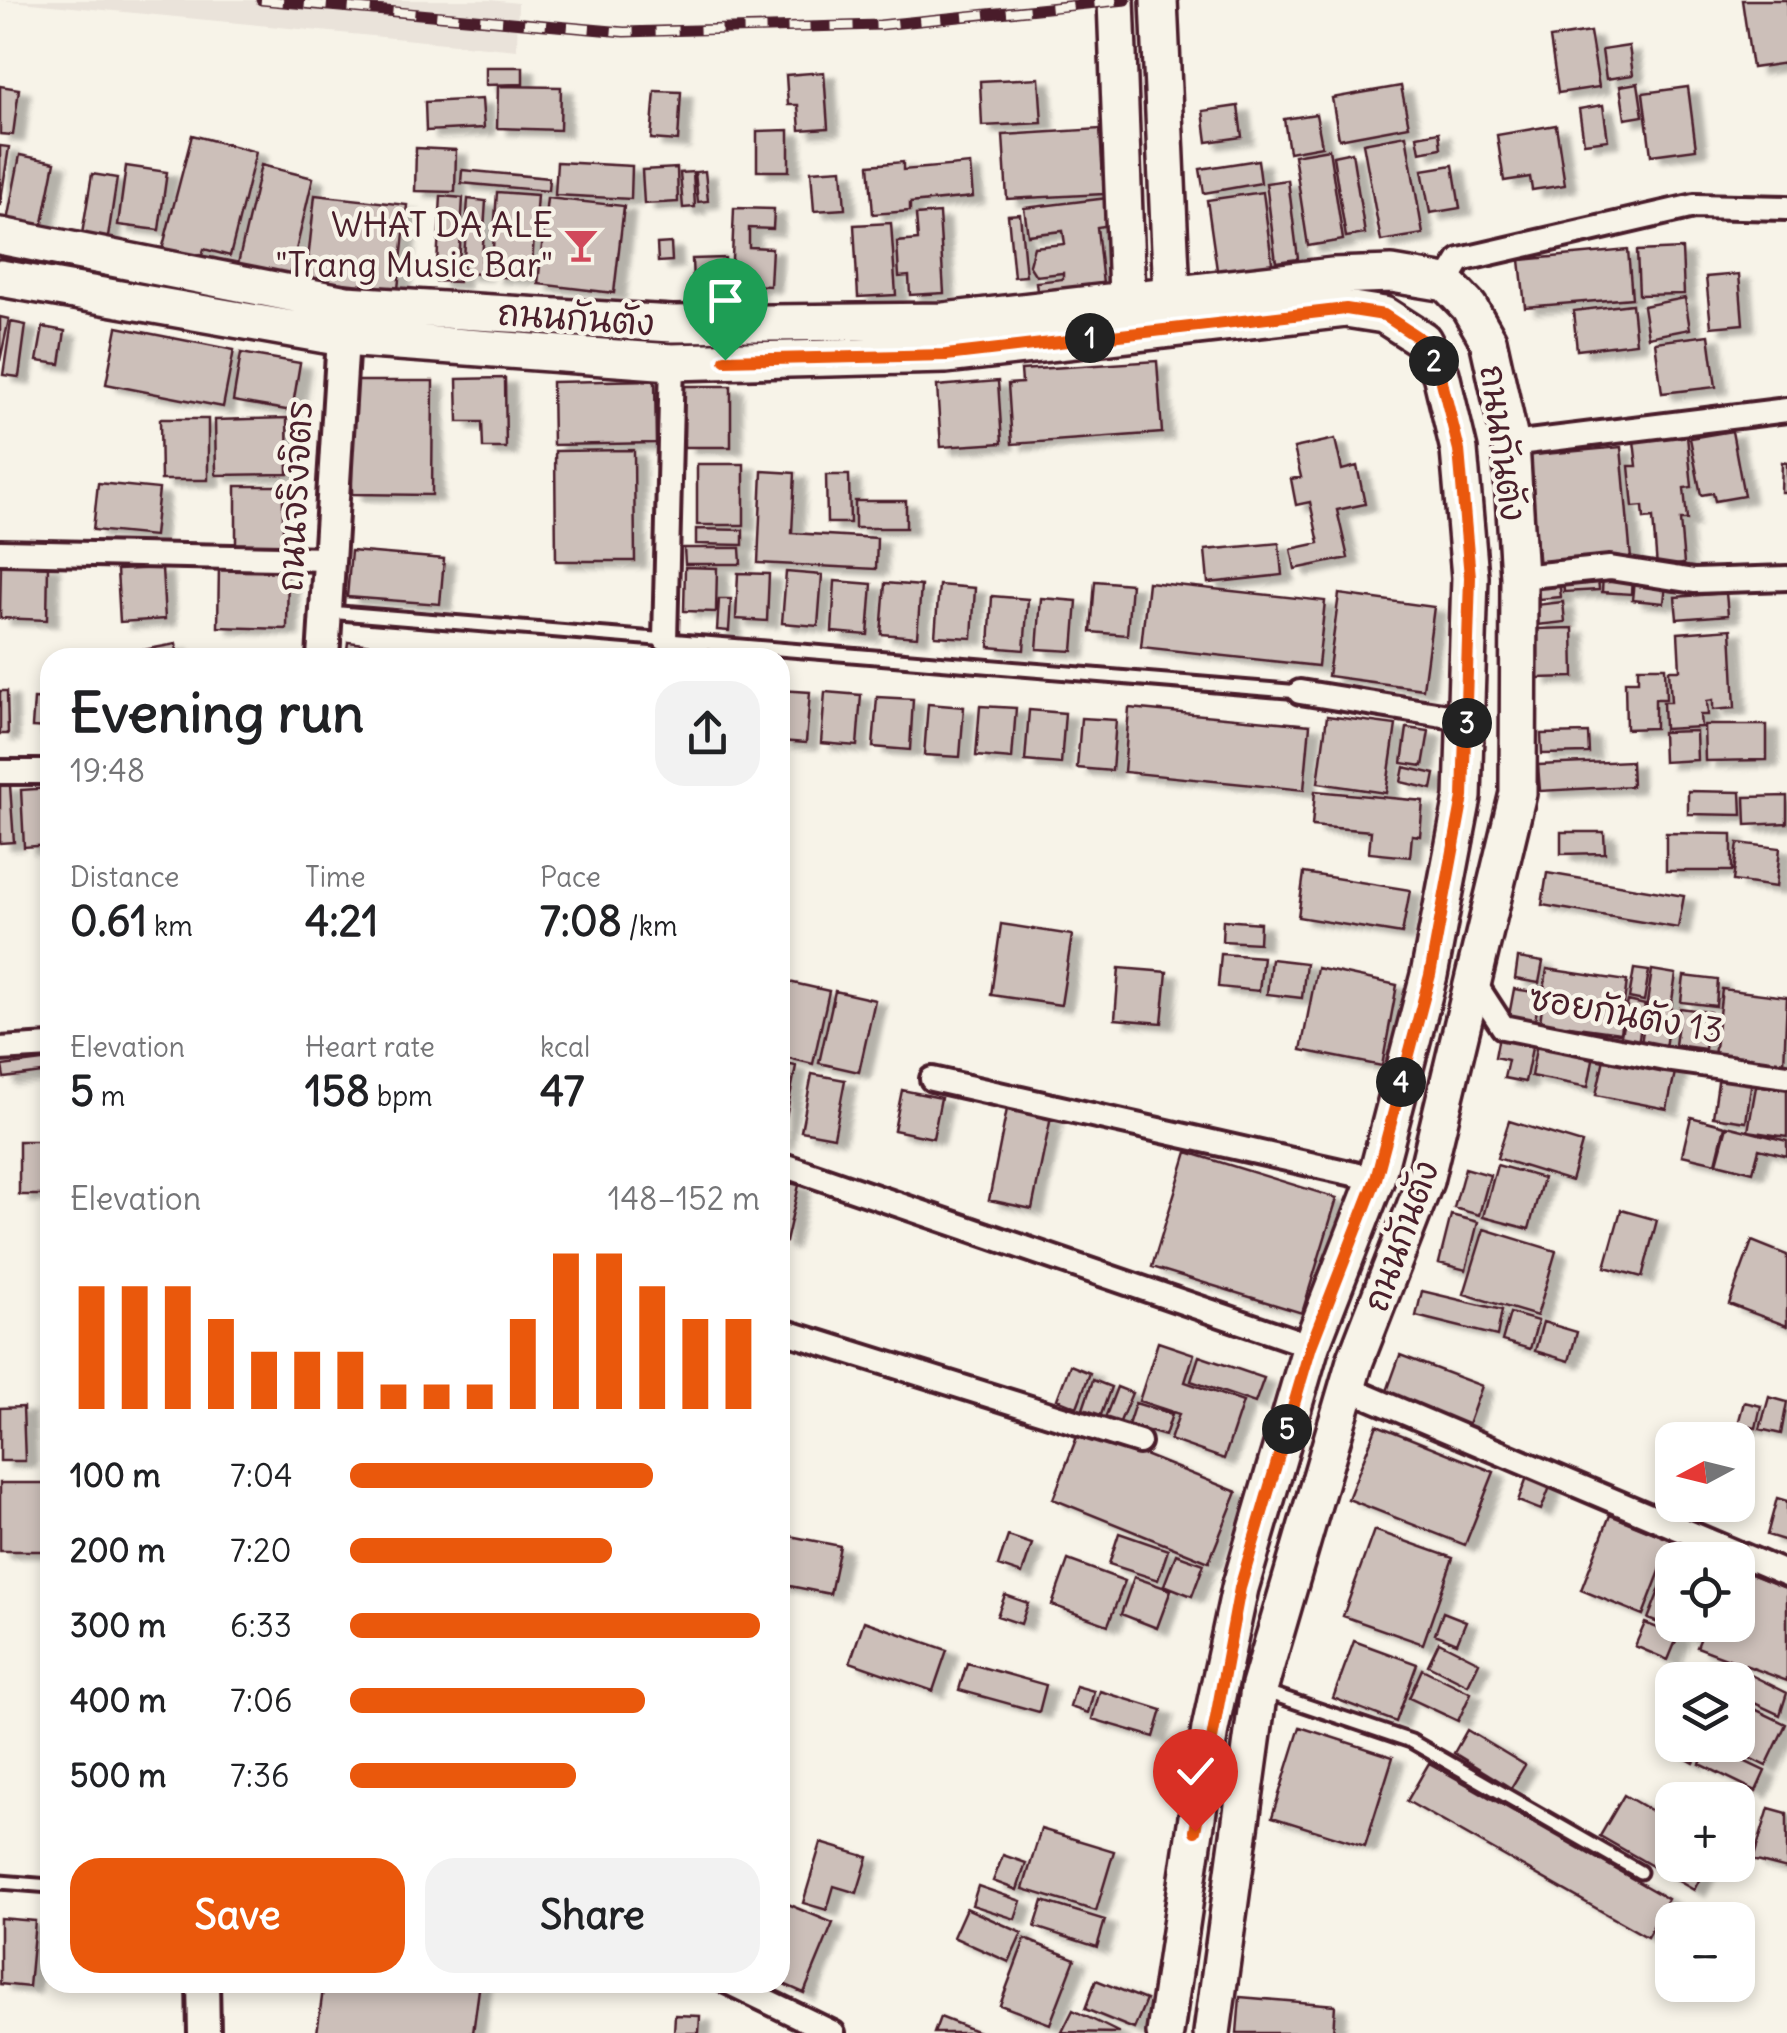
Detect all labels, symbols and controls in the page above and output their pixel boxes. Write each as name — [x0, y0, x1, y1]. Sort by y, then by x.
place label: WHAT DA ALE "Trang Music Bar" — [275, 202, 553, 286]
bar icon: WHAT DA ALE "Trang Music Bar" — [562, 226, 600, 264]
pin — [683, 258, 768, 361]
icon: arrive — [698, 273, 753, 328]
street label: ถนนกันตัง — [496, 290, 656, 344]
pin: 1 — [1065, 313, 1115, 363]
text: 1 — [1084, 320, 1096, 356]
pin: 2 — [1409, 336, 1459, 386]
text: 2 — [1426, 343, 1442, 379]
street label: ถนนกันตัง — [1471, 362, 1537, 524]
street label: ถนนจริงจิตร — [267, 399, 321, 593]
text: Evening run — [70, 678, 364, 747]
button: share — [655, 681, 760, 786]
pin: 3 — [1442, 698, 1492, 748]
text: 3 — [1459, 705, 1475, 741]
text: 19:48 — [70, 750, 145, 791]
text: Distance — [70, 859, 179, 895]
text: Time — [305, 859, 366, 895]
text: Pace — [540, 859, 601, 895]
text: 0.61 — [70, 895, 147, 947]
text: 4:21 — [305, 895, 378, 947]
text: 7:08 — [540, 895, 622, 947]
text: km — [147, 908, 193, 944]
text: /km — [622, 908, 678, 944]
street label: ซอยกันตัง 13 — [1526, 974, 1727, 1052]
text: Elevation — [70, 1029, 185, 1065]
text: Heart rate — [305, 1029, 435, 1065]
text: kcal — [540, 1029, 590, 1065]
pin: 4 — [1376, 1057, 1426, 1107]
text: 4 — [1393, 1064, 1409, 1100]
text: 5 — [70, 1065, 94, 1117]
text: 158 — [305, 1065, 370, 1117]
text: 47 — [540, 1065, 584, 1117]
text: m — [94, 1078, 125, 1114]
text: bpm — [370, 1078, 433, 1114]
street label: ถนนกันตัง — [1352, 1154, 1448, 1317]
text: Elevation — [70, 1178, 201, 1219]
text: 148–152 m — [608, 1178, 760, 1219]
pin: 5 — [1262, 1404, 1312, 1454]
text: 5 — [1279, 1411, 1295, 1447]
north arrow — [1655, 1422, 1755, 1522]
map controls — [1655, 1422, 1755, 2002]
text: 100 m — [70, 1455, 161, 1496]
text: 7:04 — [230, 1455, 292, 1496]
text: 200 m — [70, 1530, 165, 1571]
text: 7:20 — [230, 1530, 292, 1571]
button: locate — [1655, 1542, 1755, 1642]
text: 300 m — [70, 1605, 166, 1646]
text: 6:33 — [230, 1605, 292, 1646]
button: layers — [1655, 1662, 1755, 1762]
text: 400 m — [70, 1680, 166, 1721]
text: 7:06 — [230, 1680, 292, 1721]
pin — [1153, 1729, 1238, 1832]
icon: check — [1168, 1744, 1223, 1799]
text: 500 m — [70, 1755, 166, 1796]
text: 7:36 — [230, 1755, 290, 1796]
button: + — [1655, 1782, 1755, 1882]
button: Save — [70, 1858, 405, 1973]
button: Share — [425, 1858, 760, 1973]
button: − — [1655, 1902, 1755, 2002]

